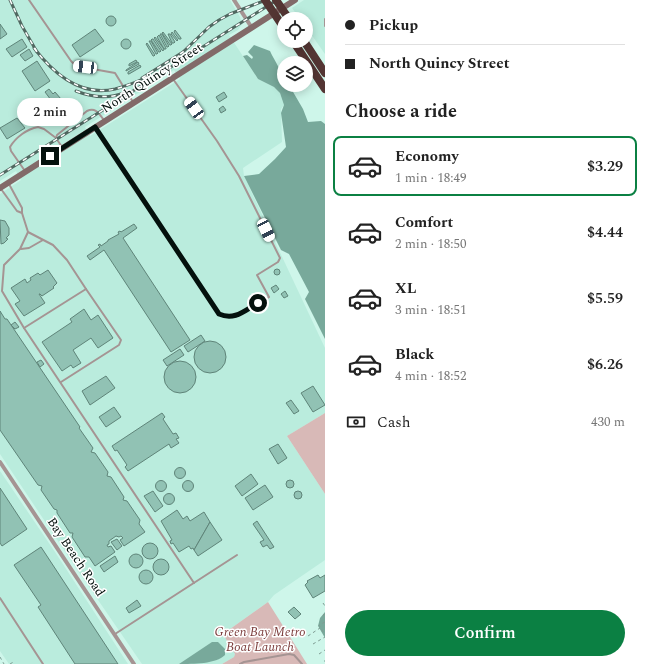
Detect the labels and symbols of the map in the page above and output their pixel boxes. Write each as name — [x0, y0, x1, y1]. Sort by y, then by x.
street label: North Quincy Street — [97, 37, 207, 118]
car — [72, 60, 98, 74]
car — [182, 95, 206, 121]
callout: 2 min — [17, 98, 83, 126]
route end — [41, 147, 59, 165]
car — [255, 217, 277, 243]
route start — [249, 294, 267, 312]
street label: Bay Beach Road — [42, 513, 110, 601]
park label: Green Bay Metro Boat Launch — [214, 622, 306, 657]

